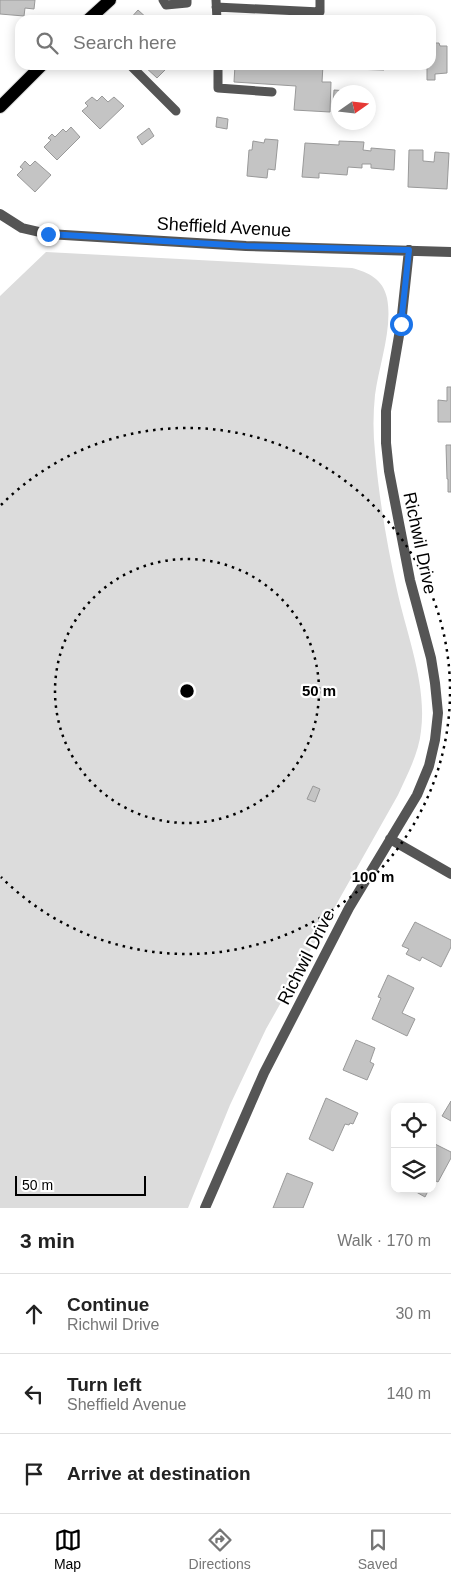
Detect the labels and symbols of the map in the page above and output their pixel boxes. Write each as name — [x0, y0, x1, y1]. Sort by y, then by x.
north arrow — [331, 85, 376, 130]
street label: Sheffield Avenue — [156, 213, 292, 241]
route end — [37, 223, 60, 246]
route start — [390, 313, 413, 336]
street label: Richwil Drive — [399, 490, 441, 596]
centre of rings — [178, 682, 196, 700]
text: 50 m — [302, 682, 336, 699]
text: 100 m — [352, 868, 394, 885]
street label: Richwil Drive — [273, 906, 339, 1008]
scale bar — [15, 1173, 146, 1196]

